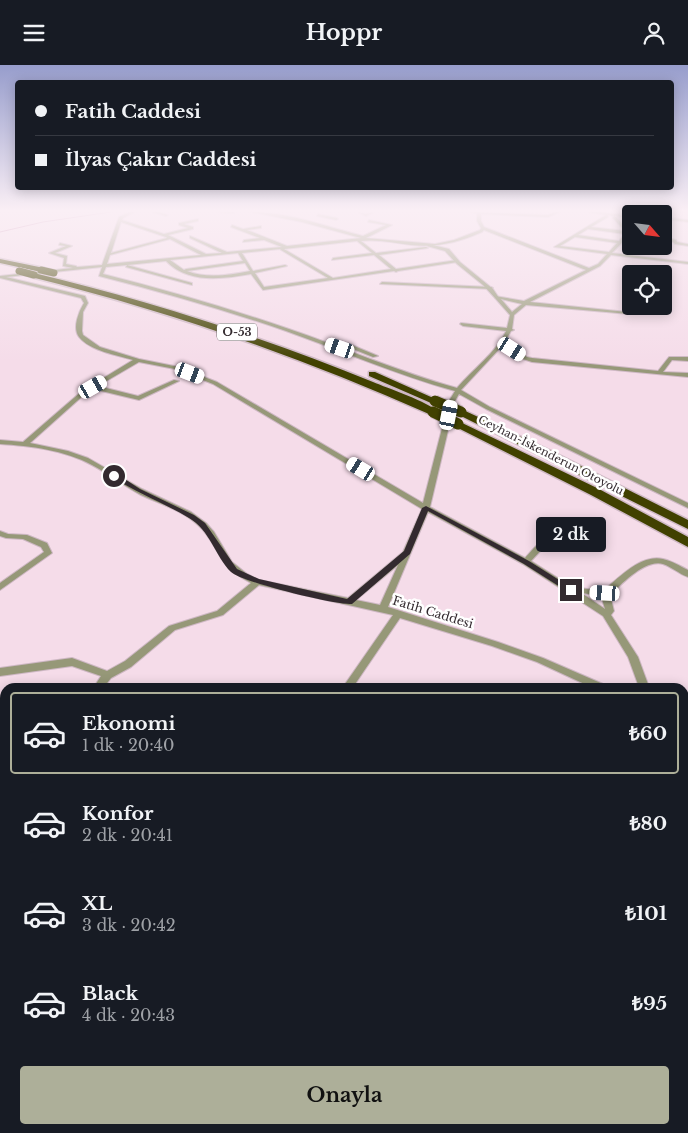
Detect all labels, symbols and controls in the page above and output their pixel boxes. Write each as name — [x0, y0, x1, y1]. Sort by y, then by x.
icon: menu — [20, 19, 48, 47]
text: Hoppr — [306, 19, 382, 46]
icon: person — [640, 19, 668, 47]
text: Fatih Caddesi — [65, 100, 201, 123]
text: İlyas Çakır Caddesi — [65, 148, 256, 171]
north arrow — [622, 205, 672, 255]
map controls — [622, 205, 672, 315]
button: locate — [622, 265, 672, 315]
road number: O-53 — [217, 323, 257, 341]
car — [495, 335, 528, 363]
car — [323, 336, 356, 360]
car — [173, 361, 206, 385]
car — [76, 373, 109, 401]
car — [438, 399, 459, 431]
street label: Ceyhan-İskenderun Otoyolu — [476, 412, 627, 498]
car — [344, 455, 377, 483]
route start — [103, 465, 125, 487]
callout: 2 dk — [536, 517, 606, 553]
text: 2 dk — [553, 524, 589, 544]
route end — [560, 579, 582, 601]
car — [589, 585, 620, 601]
street label: Fatih Caddesi — [391, 593, 475, 631]
icon: car — [22, 711, 67, 756]
text: Ekonomi — [82, 712, 175, 735]
text: ₺60 — [629, 722, 667, 745]
text: 1 dk · 20:40 — [82, 735, 175, 755]
icon: car — [22, 801, 67, 846]
text: Konfor — [82, 802, 154, 825]
text: ₺80 — [630, 812, 667, 835]
text: 2 dk · 20:41 — [82, 825, 173, 845]
icon: car — [22, 891, 67, 936]
text: XL — [82, 892, 112, 915]
text: ₺101 — [625, 902, 667, 925]
text: 3 dk · 20:42 — [82, 915, 176, 935]
icon: car — [22, 981, 67, 1026]
text: Black — [82, 982, 138, 1005]
text: ₺95 — [632, 992, 667, 1015]
text: 4 dk · 20:43 — [82, 1005, 175, 1025]
button: Onayla — [20, 1066, 669, 1124]

